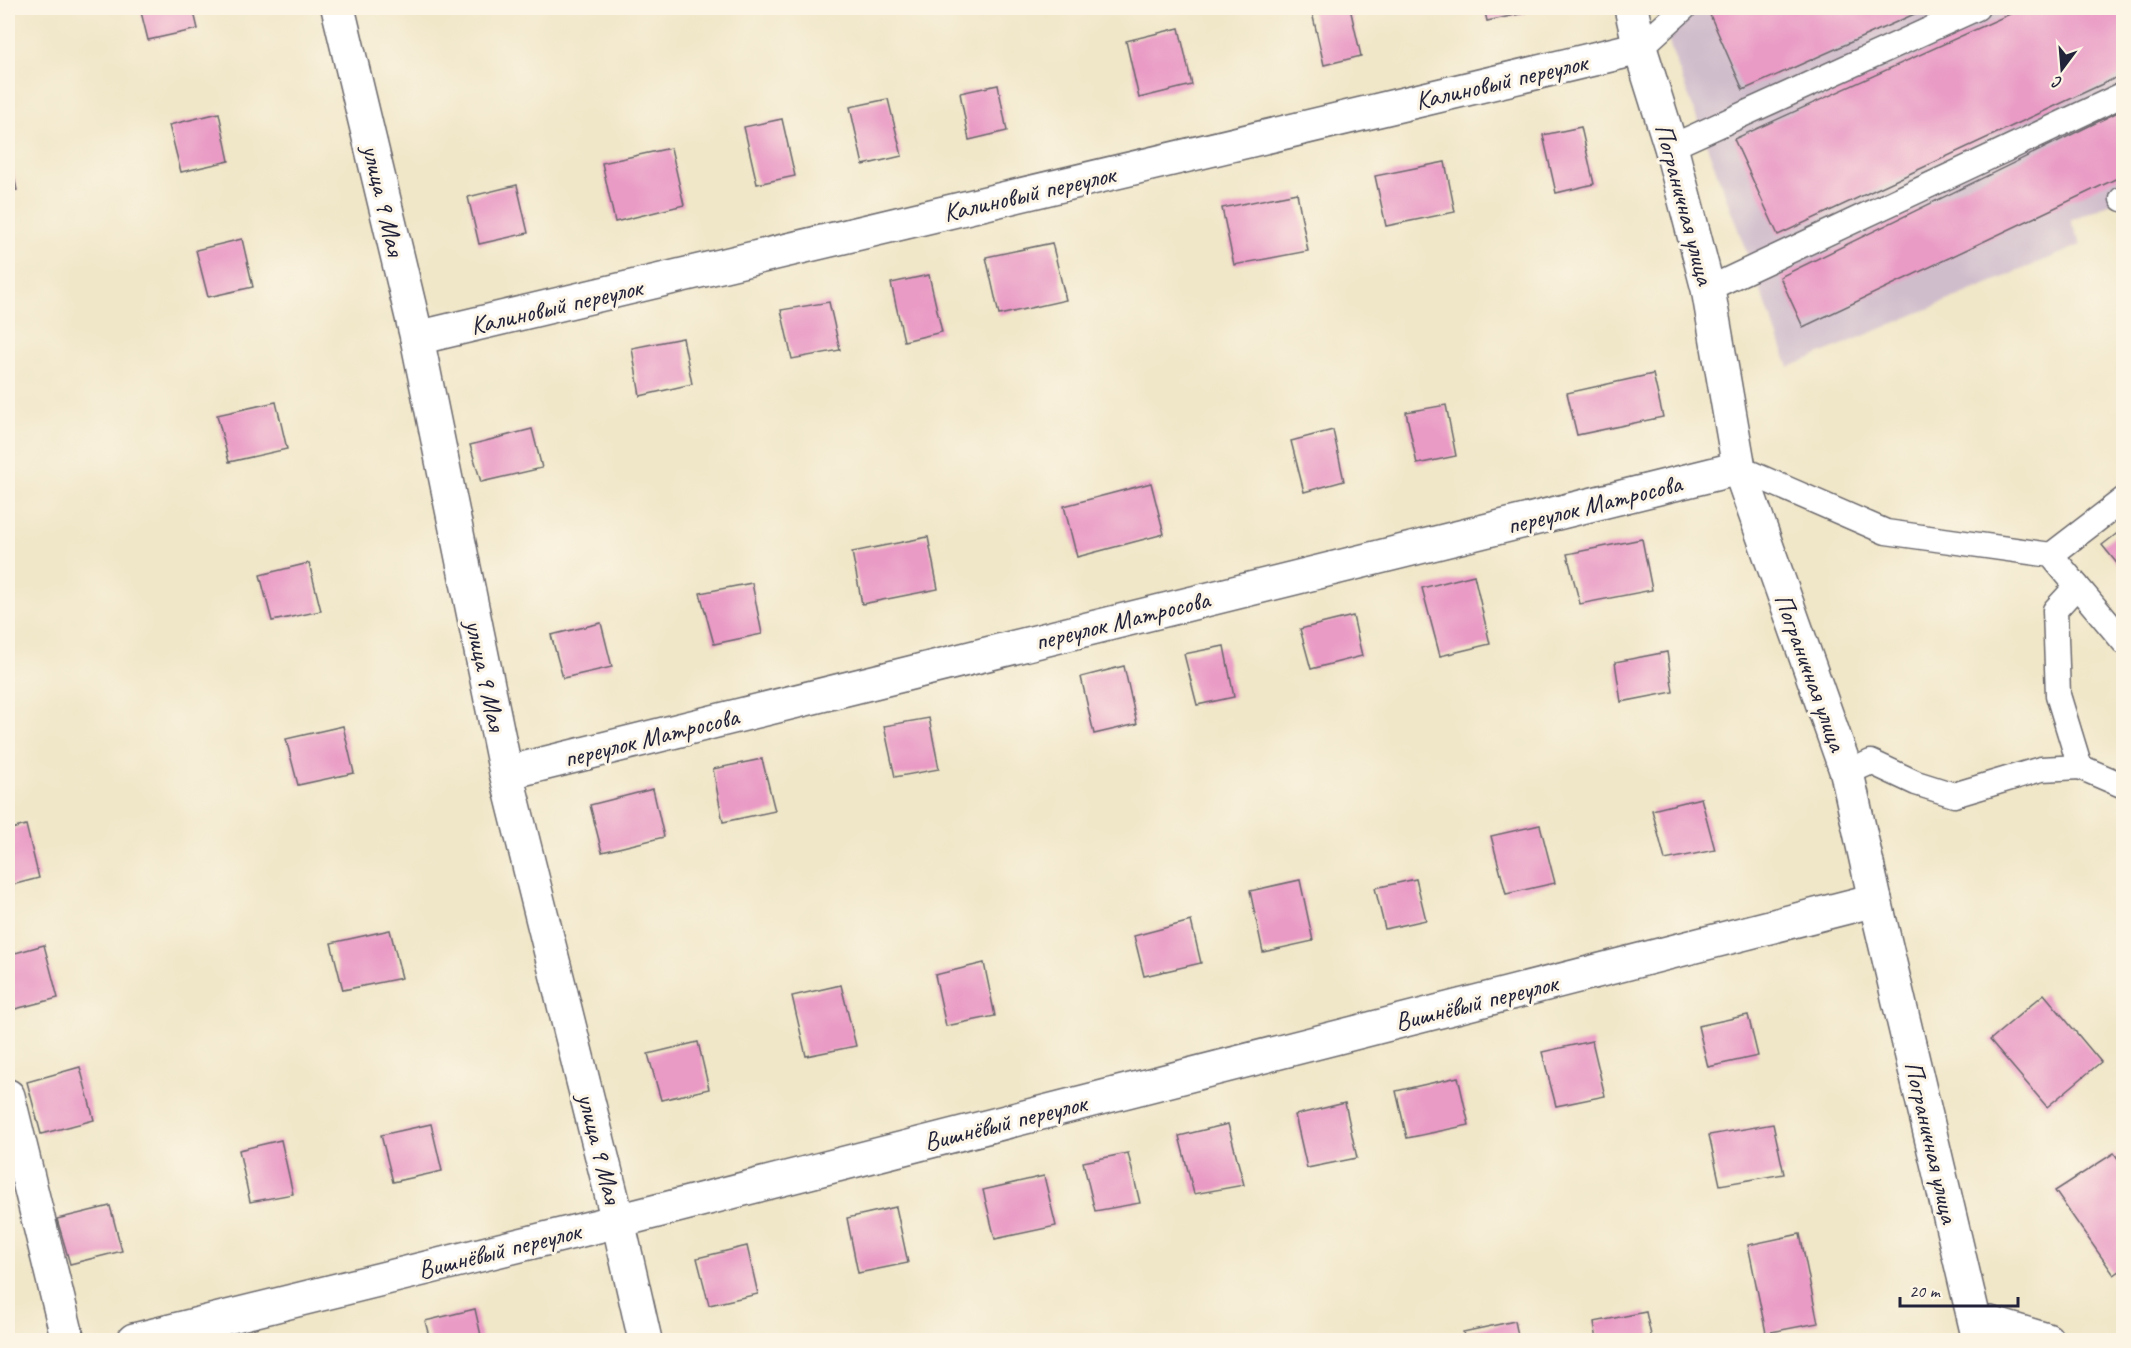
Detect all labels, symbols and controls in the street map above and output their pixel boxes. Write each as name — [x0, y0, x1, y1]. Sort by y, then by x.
north arrow — [2032, 39, 2092, 99]
street label: Калиновый переулок — [1412, 45, 1593, 117]
text: С — [2050, 71, 2065, 93]
street label: Пограничная улица — [1647, 120, 1722, 290]
street label: улица 9 Мая — [354, 140, 413, 260]
street label: Калиновый переулок — [940, 157, 1121, 229]
street label: Калиновый переулок — [467, 270, 648, 342]
street label: переулок Матросова — [1503, 466, 1686, 542]
street label: переулок Матросова — [1031, 582, 1214, 658]
street label: Пограничная улица — [1767, 589, 1855, 757]
street label: улица 9 Мая — [457, 615, 514, 735]
street label: переулок Матросова — [560, 699, 743, 775]
street label: Вишнёвый переулок — [1391, 966, 1563, 1039]
street label: Пограничная улица — [1897, 1058, 1967, 1228]
street label: Вишнёвый переулок — [920, 1086, 1092, 1159]
street label: улица 9 Мая — [569, 1088, 630, 1208]
street label: Вишнёвый переулок — [414, 1214, 586, 1287]
scale bar — [1900, 1270, 2018, 1308]
text: 20 m — [1909, 1280, 1942, 1302]

